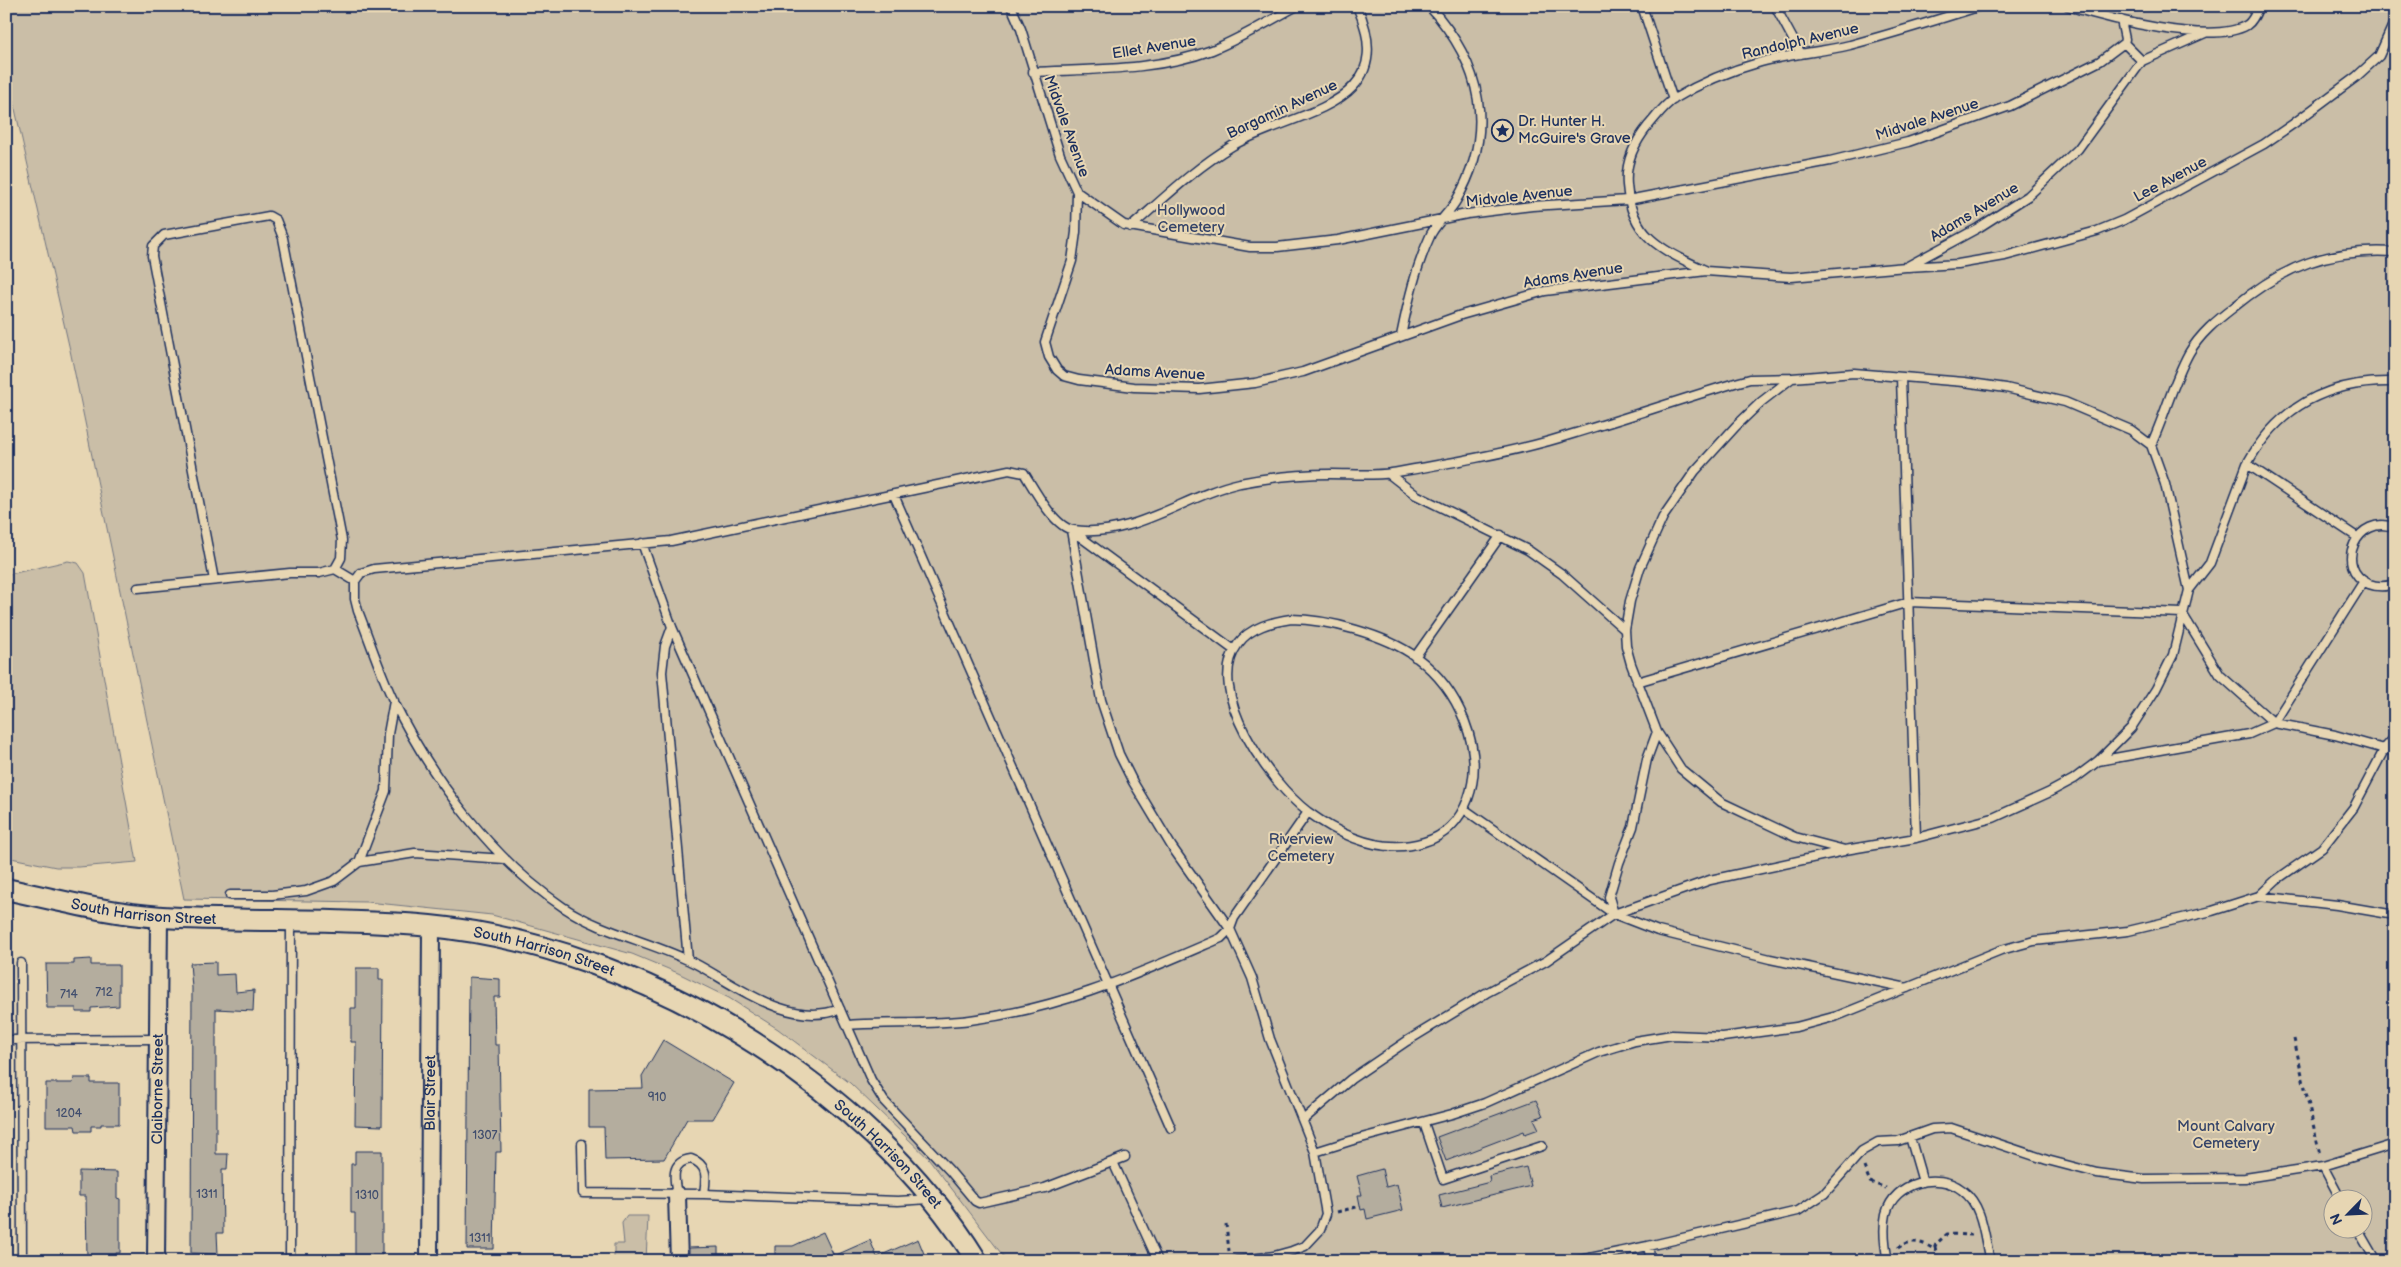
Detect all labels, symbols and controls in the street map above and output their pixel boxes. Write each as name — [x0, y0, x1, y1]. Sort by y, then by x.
street label: Randolph Avenue — [1740, 19, 1861, 64]
street label: Ellet Avenue — [1111, 31, 1197, 63]
street label: Midvale Avenue — [1039, 73, 1094, 180]
street label: Bargamin Avenue — [1224, 75, 1341, 143]
street label: Midvale Avenue — [1873, 94, 1981, 145]
place label: Dr. Hunter H. McGuire's Grave — [1518, 112, 1631, 148]
place icon: Dr. Hunter H. McGuire's Grave — [1490, 118, 1514, 142]
street label: Lee Avenue — [2130, 152, 2210, 207]
street label: Adams Avenue — [1926, 178, 2022, 246]
street label: Midvale Avenue — [1465, 181, 1573, 212]
park label: Hollywood Cemetery — [1157, 201, 1225, 237]
street label: Adams Avenue — [1522, 258, 1624, 293]
street label: Adams Avenue — [1104, 360, 1206, 385]
park label: Riverview Cemetery — [1268, 830, 1335, 866]
street label: South Harrison Street — [69, 895, 217, 929]
street label: South Harrison Street — [472, 923, 618, 981]
house number: 712 — [95, 985, 113, 1000]
house number: 714 — [60, 987, 79, 1002]
street label: Claiborne Street — [148, 1033, 168, 1144]
street label: Blair Street — [421, 1055, 440, 1131]
house number: 910 — [648, 1090, 666, 1105]
street label: South Harrison Street — [830, 1095, 946, 1213]
house number: 1204 — [56, 1106, 83, 1121]
park label: Mount Calvary Cemetery — [2177, 1117, 2275, 1153]
house number: 1307 — [473, 1128, 498, 1143]
house number: 1311 — [196, 1187, 218, 1202]
house number: 1310 — [355, 1188, 379, 1203]
north arrow — [2324, 1190, 2374, 1240]
text: N — [2327, 1211, 2346, 1227]
house number: 1311 — [469, 1231, 491, 1246]

